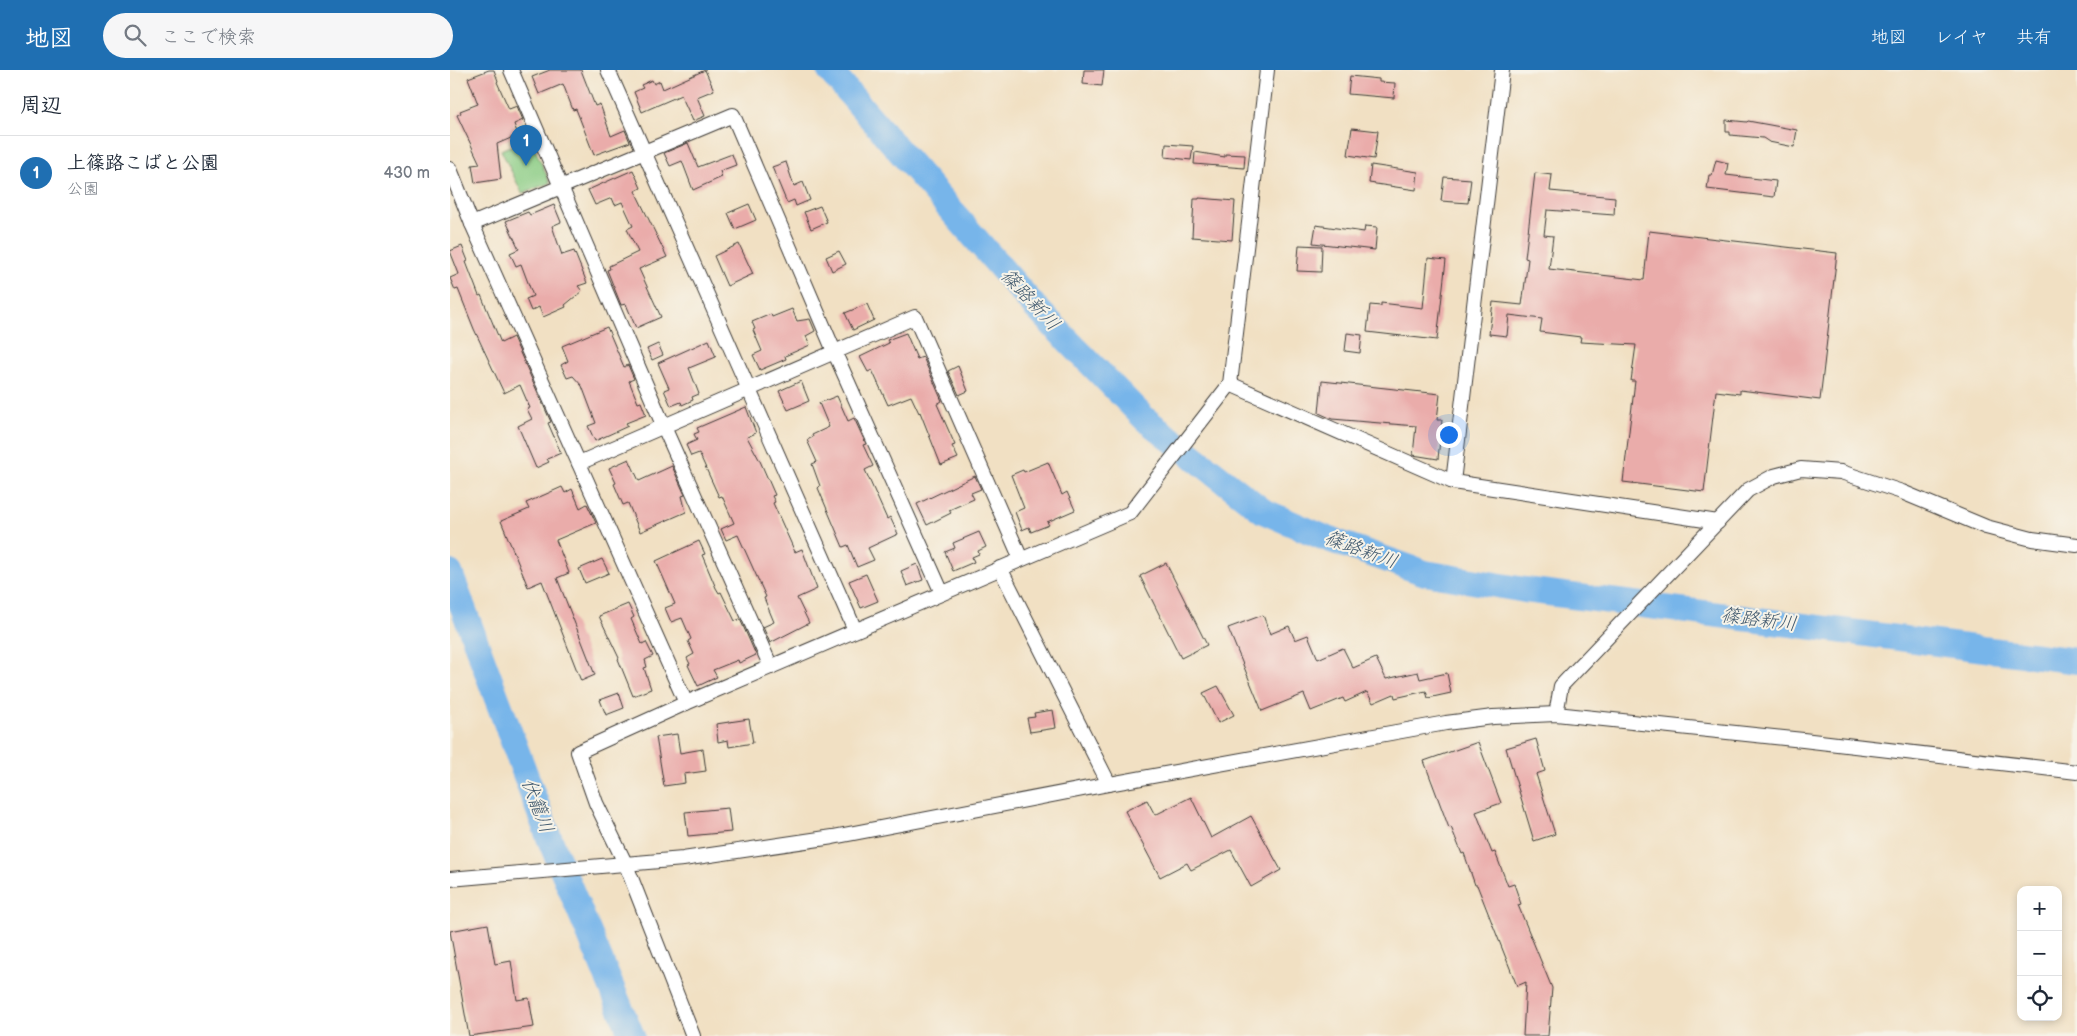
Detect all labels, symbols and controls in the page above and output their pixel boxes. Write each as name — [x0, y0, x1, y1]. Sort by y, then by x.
search box — [103, 13, 453, 58]
icon: search — [121, 21, 149, 49]
text: 地図 — [25, 24, 73, 53]
text: ここで検索 — [161, 26, 256, 49]
text: 地図 — [1871, 27, 1907, 48]
text: レイヤ — [1935, 27, 1988, 48]
text: 共有 — [2016, 27, 2052, 48]
text: 周辺 — [20, 93, 62, 118]
pin: 1 — [510, 125, 542, 166]
text: 上篠路こばと公園 — [67, 152, 219, 175]
text: 1 — [33, 164, 39, 183]
text: 430 m — [383, 164, 430, 183]
text: 公園 — [67, 180, 99, 199]
water label: 篠路新川 — [996, 264, 1064, 336]
your location — [1436, 422, 1462, 448]
water label: 篠路新川 — [1321, 526, 1401, 574]
water label: 篠路新川 — [1720, 604, 1798, 636]
water label: 伏籠川 — [516, 775, 558, 837]
map controls — [2017, 886, 2062, 1021]
button: + — [2017, 886, 2062, 931]
button: − — [2017, 931, 2062, 976]
button: locate — [2017, 976, 2062, 1021]

